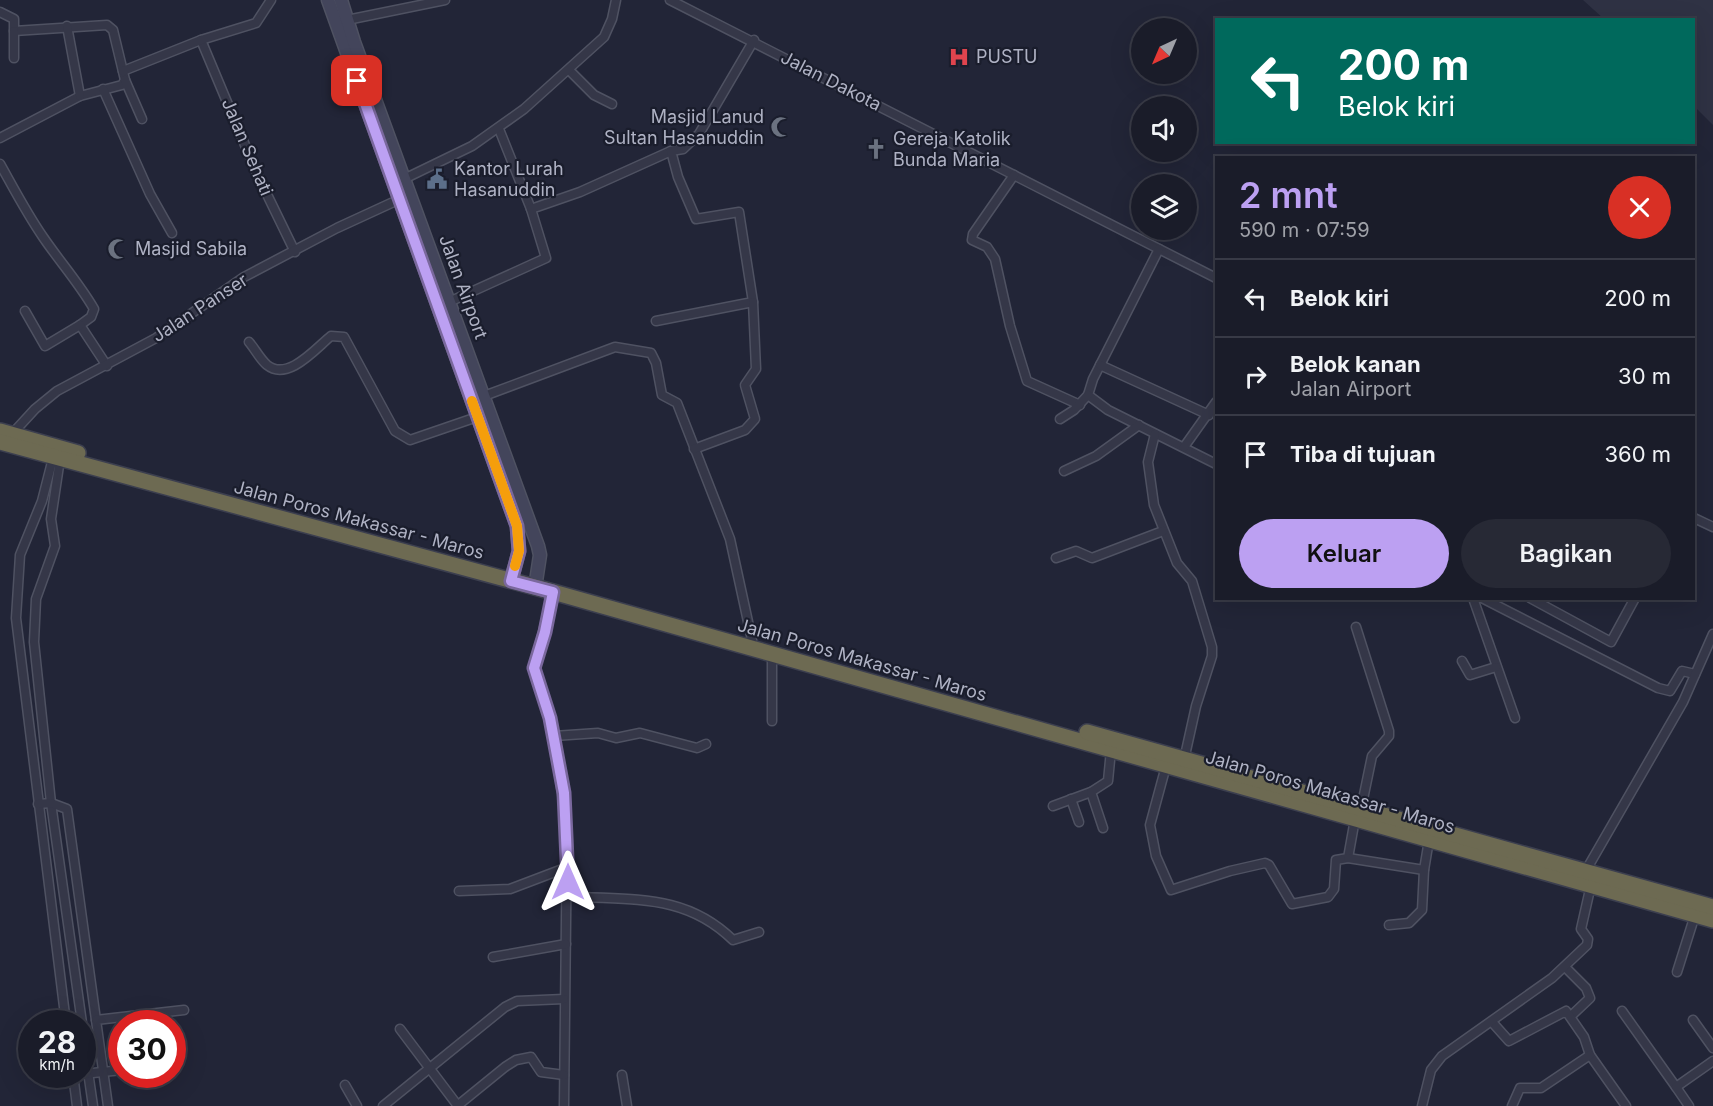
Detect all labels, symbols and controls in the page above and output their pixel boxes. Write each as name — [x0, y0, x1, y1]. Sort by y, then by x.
north arrow — [1131, 18, 1197, 84]
map controls — [1131, 18, 1197, 240]
text: 200 m — [1338, 39, 1469, 90]
icon: left — [1239, 42, 1317, 120]
hospital icon: PUSTU — [947, 45, 971, 69]
street label: Jalan Dakota — [777, 46, 885, 115]
place label: PUSTU — [976, 46, 1037, 67]
pin — [331, 55, 382, 106]
icon: arrive — [340, 64, 373, 97]
text: Belok kiri — [1338, 90, 1455, 123]
street label: Jalan Sehati — [218, 95, 277, 199]
button: sound — [1131, 96, 1197, 162]
place label: Masjid Lanud Sultan Hasanuddin — [604, 106, 764, 148]
mosque icon: Masjid Lanud Sultan Hasanuddin — [769, 115, 793, 139]
place label: Gereja Katolik Bunda Maria — [893, 128, 1011, 170]
church icon: Gereja Katolik Bunda Maria — [864, 137, 888, 161]
place label: Kantor Lurah Hasanuddin — [454, 158, 564, 200]
public building icon: Kantor Lurah Hasanuddin — [425, 167, 449, 191]
text: 2 mnt — [1239, 173, 1338, 217]
button: layers — [1131, 174, 1197, 240]
button: close — [1608, 176, 1671, 239]
text: 590 m · 07:59 — [1239, 218, 1370, 242]
street label: Jalan Airport — [435, 232, 492, 342]
mosque icon: Masjid Sabila — [106, 237, 130, 261]
place label: Masjid Sabila — [135, 238, 247, 259]
street label: Jalan Panser — [148, 269, 252, 346]
icon: left — [1239, 282, 1272, 315]
text: Belok kiri — [1290, 285, 1389, 311]
text: 200 m — [1604, 285, 1671, 311]
text: Belok kanan — [1290, 351, 1421, 377]
icon: right — [1239, 360, 1272, 393]
text: 30 m — [1618, 363, 1671, 389]
text: Jalan Airport — [1290, 377, 1411, 401]
icon: arrive — [1239, 438, 1272, 471]
text: Tiba di tujuan — [1290, 441, 1436, 467]
text: 360 m — [1604, 441, 1671, 467]
street label: Jalan Poros Makassar - Maros — [232, 476, 487, 563]
button: Keluar — [1239, 519, 1449, 588]
button: Bagikan — [1461, 519, 1671, 588]
street label: Jalan Poros Makassar - Maros — [735, 614, 989, 705]
street label: Jalan Poros Makassar - Maros — [1203, 746, 1457, 837]
position arrow — [536, 850, 600, 914]
speed limit sign: 30 — [108, 1010, 186, 1088]
text: 28 — [38, 1024, 76, 1060]
text: km/h — [39, 1055, 75, 1074]

